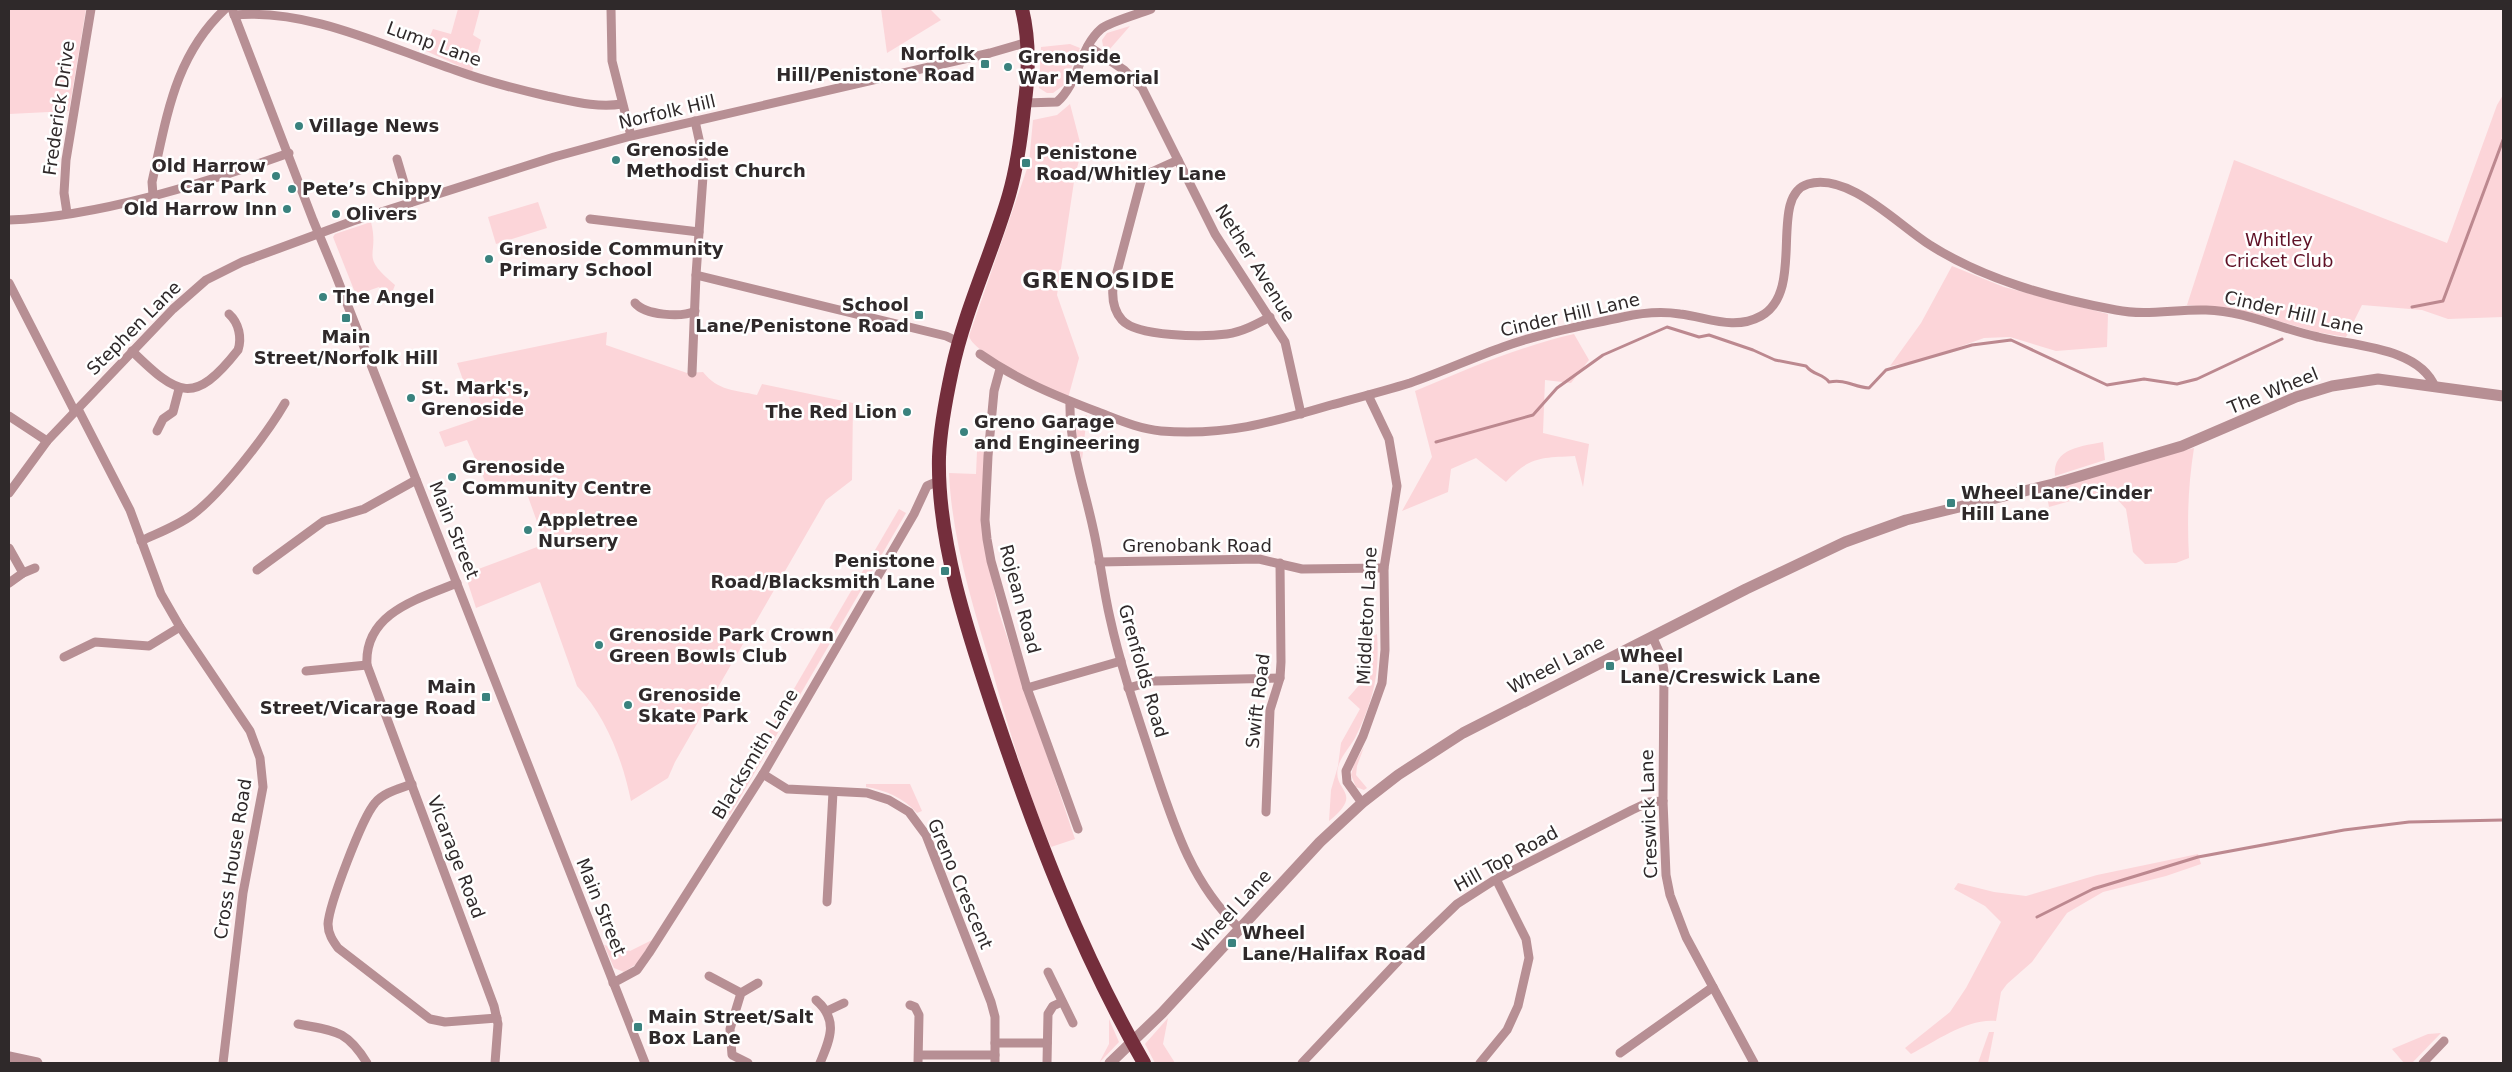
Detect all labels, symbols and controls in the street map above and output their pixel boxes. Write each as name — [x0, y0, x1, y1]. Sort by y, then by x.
street label: Lump Lane — [384, 17, 484, 70]
street label: Frederick Drive — [39, 39, 78, 177]
place label: Norfolk Hill/Penistone Road — [776, 43, 976, 85]
place label: Grenoside War Memorial — [1018, 46, 1159, 88]
marker: Norfolk Hill/Penistone Road — [979, 58, 991, 70]
marker: Grenoside War Memorial — [1002, 61, 1014, 73]
street label: Norfolk Hill — [616, 90, 717, 133]
place label: Village News — [309, 115, 439, 136]
marker: Village News — [293, 120, 305, 132]
place label: Grenoside Methodist Church — [626, 139, 806, 181]
place label: Penistone Road/Whitley Lane — [1036, 142, 1226, 184]
marker: Grenoside Methodist Church — [610, 154, 622, 166]
place label: Old Harrow Car Park — [151, 155, 267, 197]
marker: Penistone Road/Whitley Lane — [1020, 157, 1032, 169]
marker: Old Harrow Car Park — [270, 170, 282, 182]
place label: Pete’s Chippy — [302, 178, 442, 199]
marker: Pete’s Chippy — [286, 183, 298, 195]
place label: Old Harrow Inn — [124, 198, 277, 219]
street label: Nether Avenue — [1211, 200, 1300, 325]
marker: Old Harrow Inn — [281, 203, 293, 215]
place label: Olivers — [346, 203, 417, 224]
marker: Olivers — [330, 208, 342, 220]
park label: Whitley Cricket Club — [2225, 229, 2333, 271]
place label: Grenoside Community Primary School — [499, 238, 724, 280]
marker: Grenoside Community Primary School — [483, 253, 495, 265]
district label: GRENOSIDE — [1022, 268, 1176, 293]
street label: Stephen Lane — [82, 276, 185, 379]
place label: The Angel — [333, 286, 435, 307]
street label: Cinder Hill Lane — [2222, 286, 2366, 339]
street label: Cinder Hill Lane — [1498, 288, 1642, 341]
marker: The Angel — [317, 291, 329, 303]
place label: School Lane/Penistone Road — [695, 294, 909, 336]
marker: School Lane/Penistone Road — [913, 309, 925, 321]
marker: Main Street/Norfolk Hill — [340, 312, 352, 324]
place label: Main Street/Norfolk Hill — [254, 326, 438, 368]
street label: The Wheel — [2224, 363, 2321, 419]
place label: St. Mark's, Grenoside — [421, 377, 530, 419]
marker: St. Mark's, Grenoside — [405, 392, 417, 404]
place label: The Red Lion — [765, 401, 897, 422]
marker: The Red Lion — [901, 406, 913, 418]
place label: Greno Garage and Engineering — [974, 411, 1140, 453]
marker: Greno Garage and Engineering — [958, 426, 970, 438]
place label: Grenoside Community Centre — [462, 456, 651, 498]
marker: Grenoside Community Centre — [446, 471, 458, 483]
street label: Main Street — [425, 478, 484, 582]
place label: Wheel Lane/Cinder Hill Lane — [1961, 482, 2152, 524]
marker: Wheel Lane/Cinder Hill Lane — [1945, 497, 1957, 509]
place label: Appletree Nursery — [538, 509, 638, 551]
marker: Appletree Nursery — [522, 524, 534, 536]
street label: Grenobank Road — [1122, 535, 1272, 556]
street label: Rojean Road — [996, 542, 1045, 656]
street label: Middleton Lane — [1352, 546, 1381, 686]
place label: Penistone Road/Blacksmith Lane — [711, 550, 935, 592]
marker: Penistone Road/Blacksmith Lane — [939, 565, 951, 577]
street label: Grenfolds Road — [1114, 602, 1173, 740]
place label: Grenoside Park Crown Green Bowls Club — [609, 624, 834, 666]
street label: Wheel Lane — [1504, 631, 1608, 698]
marker: Grenoside Park Crown Green Bowls Club — [593, 639, 605, 651]
place label: Wheel Lane/Creswick Lane — [1620, 645, 1821, 687]
street label: Swift Road — [1241, 652, 1274, 749]
marker: Wheel Lane/Creswick Lane — [1604, 660, 1616, 672]
place label: Main Street/Vicarage Road — [260, 676, 476, 718]
place label: Grenoside Skate Park — [638, 684, 749, 726]
street label: Blacksmith Lane — [707, 685, 802, 823]
marker: Main Street/Vicarage Road — [480, 691, 492, 703]
marker: Grenoside Skate Park — [622, 699, 634, 711]
street label: Creswick Lane — [1636, 749, 1661, 879]
street label: Cross House Road — [209, 777, 256, 941]
street label: Vicarage Road — [423, 793, 490, 921]
street label: Greno Crescent — [924, 815, 997, 952]
street label: Hill Top Road — [1450, 821, 1561, 896]
street label: Main Street — [572, 855, 631, 959]
street label: Wheel Lane — [1188, 865, 1275, 956]
place label: Wheel Lane/Halifax Road — [1242, 922, 1426, 964]
marker: Wheel Lane/Halifax Road — [1226, 937, 1238, 949]
place label: Main Street/Salt Box Lane — [648, 1006, 814, 1048]
marker: Main Street/Salt Box Lane — [632, 1021, 644, 1033]

